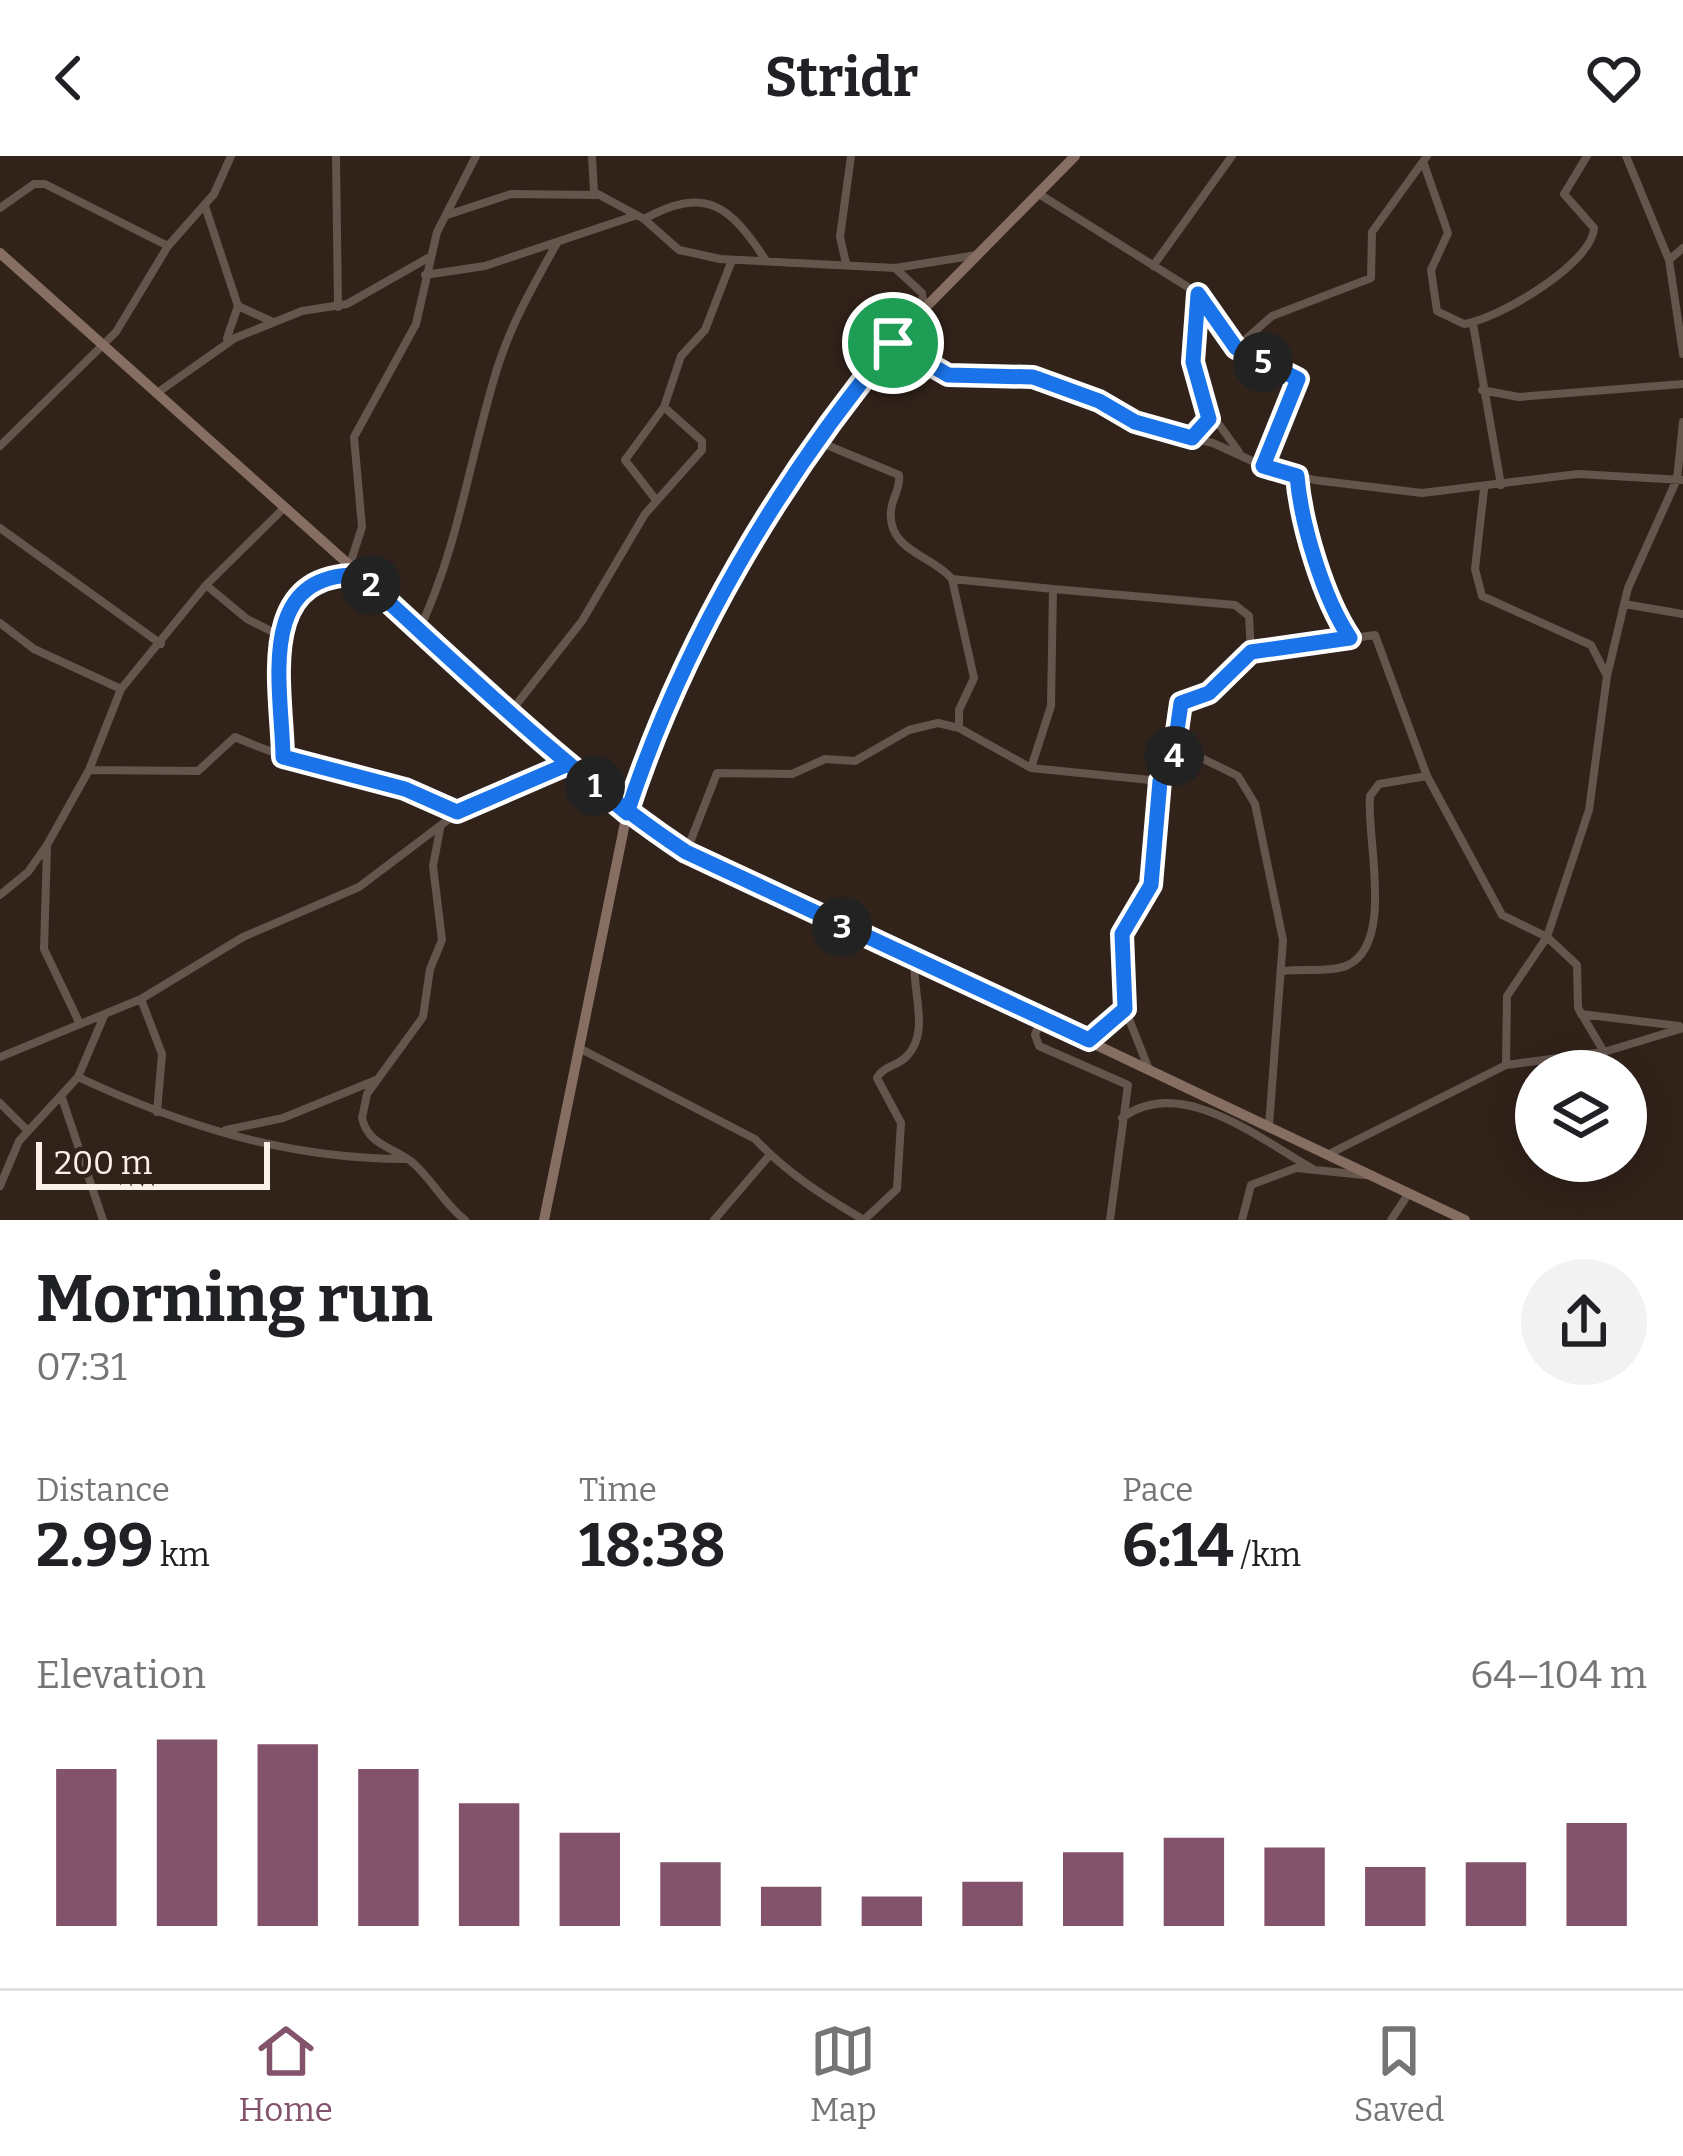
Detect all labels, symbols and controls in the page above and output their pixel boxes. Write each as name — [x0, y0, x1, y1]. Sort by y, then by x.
icon: back — [36, 45, 102, 111]
icon: heart — [1581, 45, 1647, 111]
text: Stridr — [765, 46, 918, 110]
pin — [842, 292, 944, 394]
icon: arrive — [860, 310, 926, 376]
pin: 5 — [1233, 332, 1293, 392]
text: 5 — [1254, 342, 1272, 382]
pin: 2 — [341, 555, 401, 615]
text: 2 — [362, 565, 380, 605]
pin: 4 — [1144, 726, 1204, 786]
text: 4 — [1164, 736, 1184, 776]
pin: 1 — [565, 756, 625, 816]
text: 1 — [588, 766, 602, 806]
pin: 3 — [812, 897, 872, 957]
text: 3 — [832, 907, 852, 947]
map controls — [1515, 1050, 1647, 1182]
button: layers — [1515, 1050, 1647, 1182]
scale bar — [36, 1136, 270, 1189]
text: 200 m — [54, 1143, 152, 1183]
text: Morning run — [36, 1259, 433, 1338]
button: share — [1521, 1259, 1647, 1385]
text: 07:31 — [36, 1344, 127, 1390]
text: Distance — [36, 1470, 170, 1510]
text: Time — [579, 1470, 657, 1510]
text: Pace — [1122, 1470, 1193, 1510]
text: 2.99 — [36, 1510, 153, 1582]
text: 18:38 — [579, 1510, 726, 1582]
text: 6:14 — [1122, 1510, 1234, 1582]
text: km — [153, 1535, 210, 1575]
text: /km — [1234, 1535, 1301, 1575]
text: Elevation — [36, 1652, 206, 1698]
text: 64–104 m — [1470, 1652, 1647, 1698]
tab: Home — [239, 2018, 333, 2130]
tab: Map — [810, 2018, 877, 2130]
tab: Saved — [1354, 2018, 1444, 2130]

